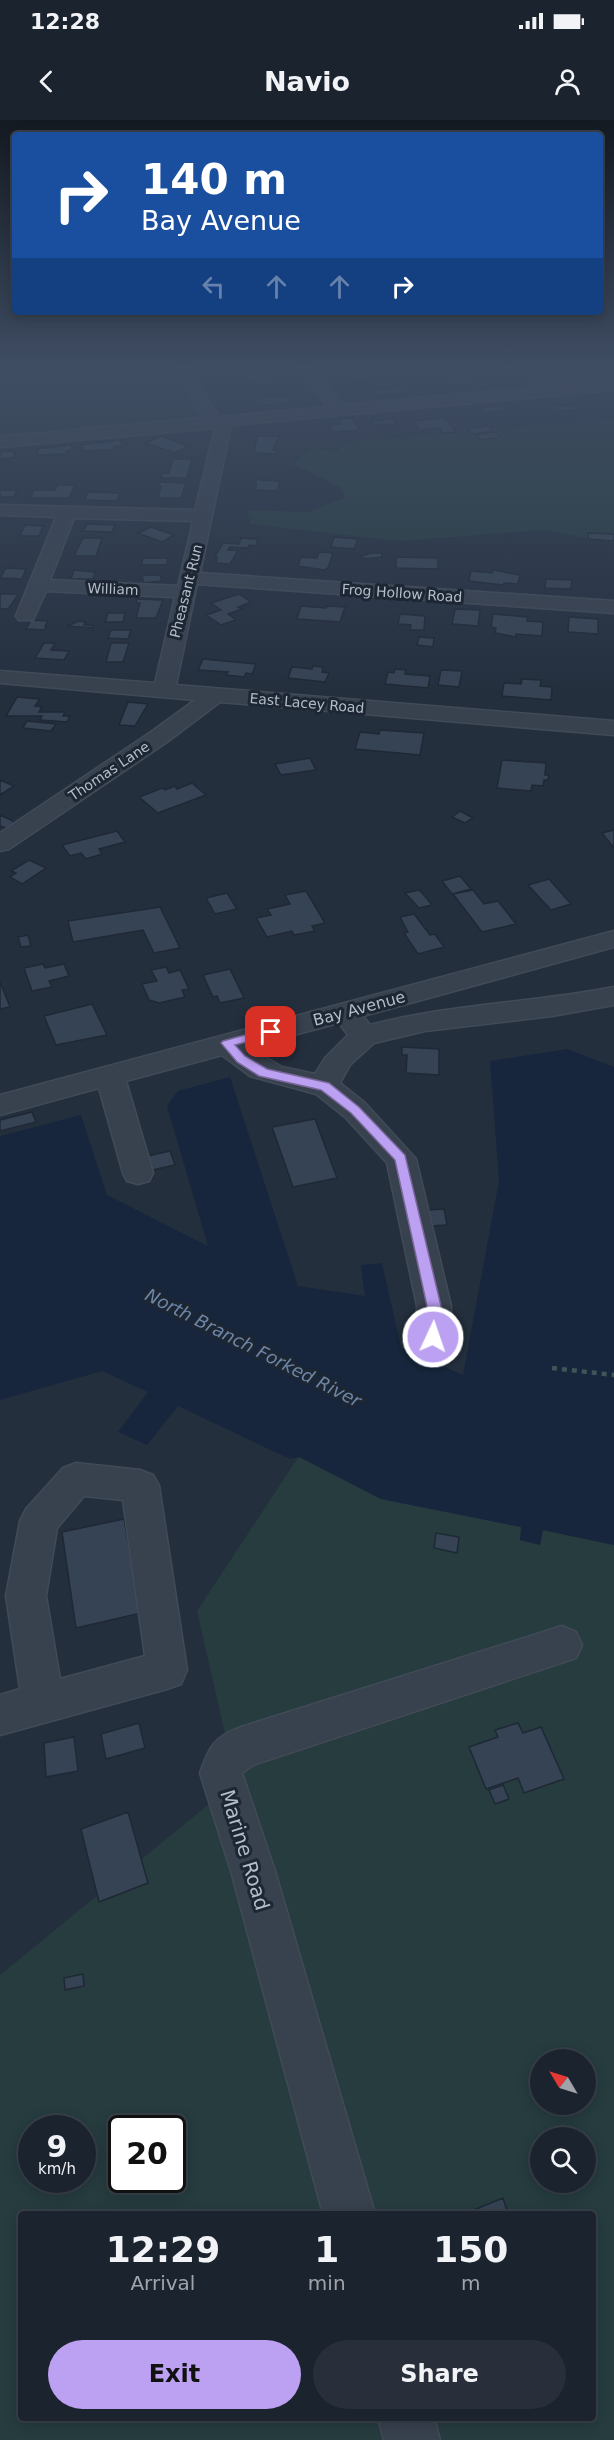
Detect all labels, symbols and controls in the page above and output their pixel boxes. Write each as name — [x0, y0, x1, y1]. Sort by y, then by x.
text: 12:28 — [30, 9, 100, 34]
icon: back — [30, 65, 63, 98]
icon: person — [551, 65, 584, 98]
text: Navio — [264, 66, 350, 97]
text: 140 m — [141, 155, 287, 204]
icon: right — [42, 156, 120, 234]
text: Bay Avenue — [141, 205, 301, 236]
icon: left — [197, 270, 230, 303]
icon: ahead — [260, 270, 293, 303]
icon: ahead — [323, 270, 356, 303]
icon: right — [386, 270, 419, 303]
street label: Pheasant Run — [167, 542, 205, 640]
street label: William — [87, 580, 139, 598]
street label: Frog Hollow Road — [341, 581, 463, 605]
street label: East Lacey Road — [249, 690, 365, 716]
street label: Thomas Lane — [65, 738, 152, 804]
street label: Bay Avenue — [311, 987, 407, 1030]
pin — [245, 1006, 296, 1057]
icon: arrive — [254, 1015, 287, 1048]
water label: North Branch Forked River — [142, 1284, 366, 1412]
position arrow — [401, 1305, 465, 1369]
street label: Marine Road — [215, 1787, 275, 1913]
north arrow — [530, 2049, 596, 2115]
map controls — [530, 2049, 596, 2193]
speed limit sign: 20 — [108, 2115, 186, 2193]
button: search — [530, 2127, 596, 2193]
text: 9 — [47, 2129, 67, 2164]
text: km/h — [38, 2160, 76, 2178]
text: 12:29 — [106, 2229, 220, 2270]
text: 1 — [314, 2229, 339, 2270]
text: 150 — [433, 2229, 508, 2270]
text: Arrival — [130, 2271, 195, 2295]
text: min — [308, 2271, 346, 2295]
text: m — [461, 2271, 481, 2295]
button: Exit — [48, 2340, 301, 2409]
button: Share — [313, 2340, 566, 2409]

